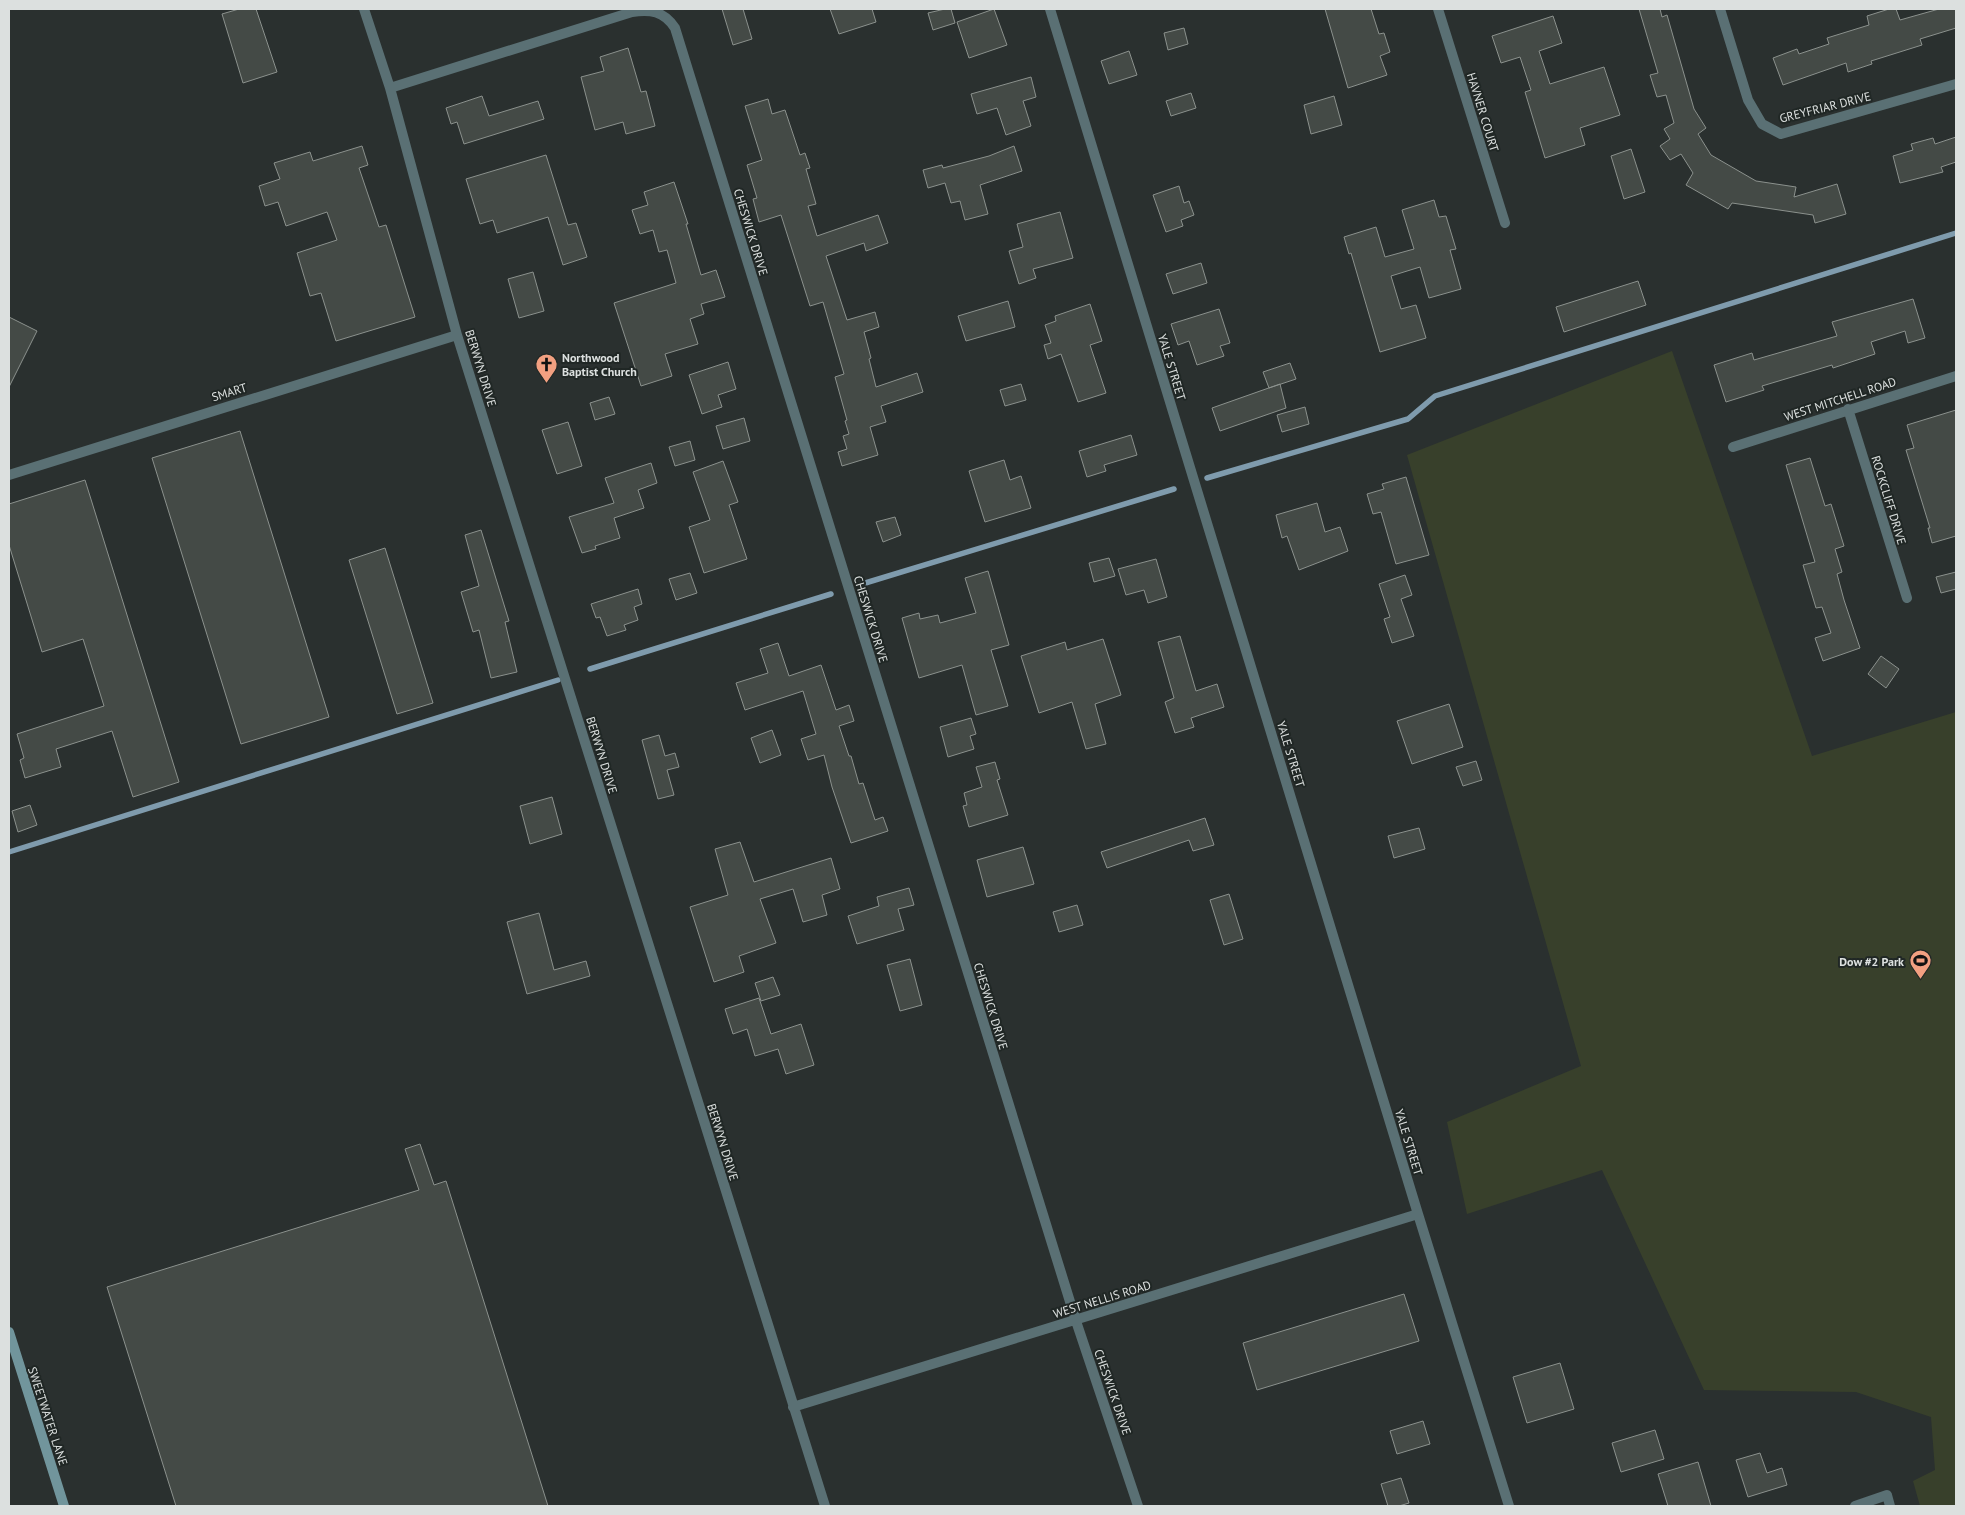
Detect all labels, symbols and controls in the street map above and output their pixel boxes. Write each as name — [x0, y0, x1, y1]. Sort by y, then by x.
street label: HAVNER COURT — [1464, 71, 1502, 154]
street label: GREYFRIAR DRIVE — [1778, 88, 1872, 126]
street label: CHESWICK DRIVE — [731, 187, 771, 277]
street label: BERWYN DRIVE — [462, 328, 500, 408]
street label: YALE STREET — [1155, 332, 1189, 402]
place label: Northwood Baptist Church — [562, 350, 637, 379]
church icon: Northwood Baptist Church — [534, 352, 558, 383]
street label: WEST MITCHELL ROAD — [1782, 374, 1898, 424]
street label: SMART — [210, 379, 249, 404]
street label: ROCKCLIFF DRIVE — [1868, 454, 1910, 546]
street label: CHESWICK DRIVE — [851, 574, 891, 664]
street label: BERWYN DRIVE — [583, 715, 621, 795]
street label: YALE STREET — [1274, 719, 1308, 789]
sports icon: Dow #2 Park — [1908, 949, 1932, 980]
place label: Dow #2 Park — [1839, 954, 1904, 969]
street label: CHESWICK DRIVE — [971, 961, 1011, 1051]
street label: BERWYN DRIVE — [704, 1102, 742, 1182]
street label: YALE STREET — [1392, 1107, 1426, 1177]
street label: WEST NELLIS ROAD — [1051, 1277, 1153, 1321]
street label: CHESWICK DRIVE — [1091, 1347, 1135, 1437]
street label: SWEETWATER LANE — [25, 1365, 71, 1467]

